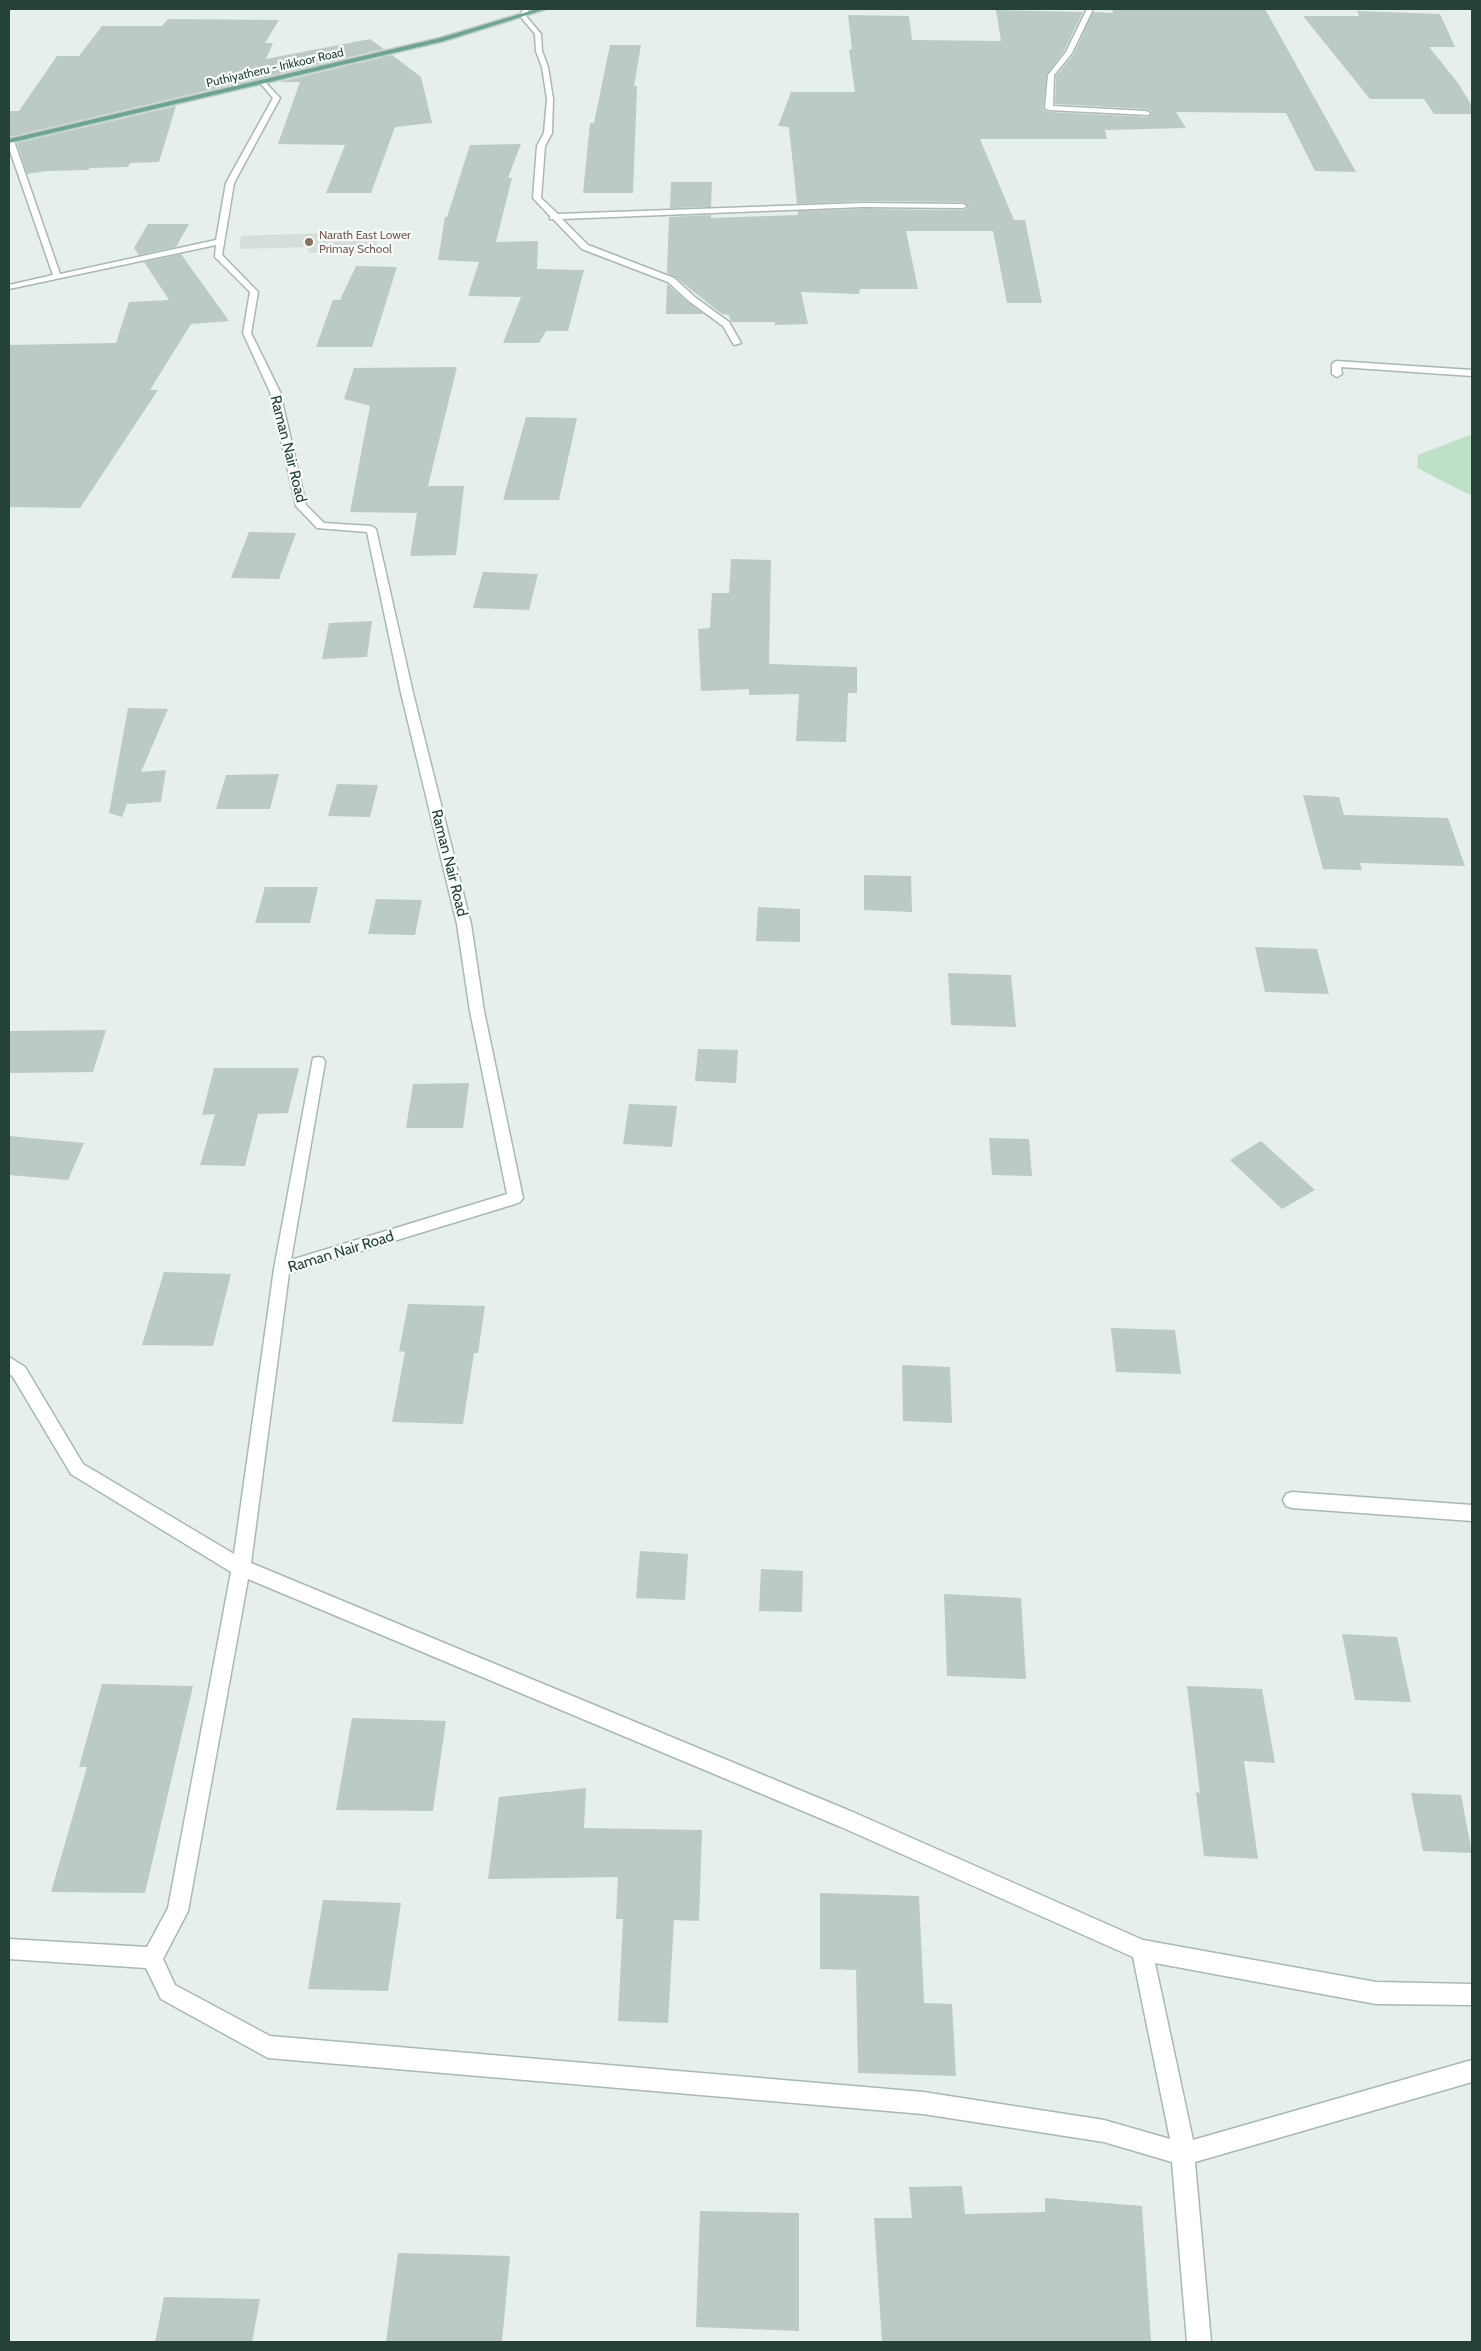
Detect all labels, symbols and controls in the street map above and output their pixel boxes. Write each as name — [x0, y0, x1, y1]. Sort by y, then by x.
street label: Puthiyatheru - Irikkoor Road — [205, 45, 345, 91]
place label: Narath East Lower Primay School — [319, 228, 411, 256]
marker: Narath East Lower Primay School — [303, 236, 315, 248]
street label: Raman Nair Road — [266, 394, 310, 504]
street label: Raman Nair Road — [427, 808, 471, 918]
street label: Raman Nair Road — [286, 1227, 396, 1277]

